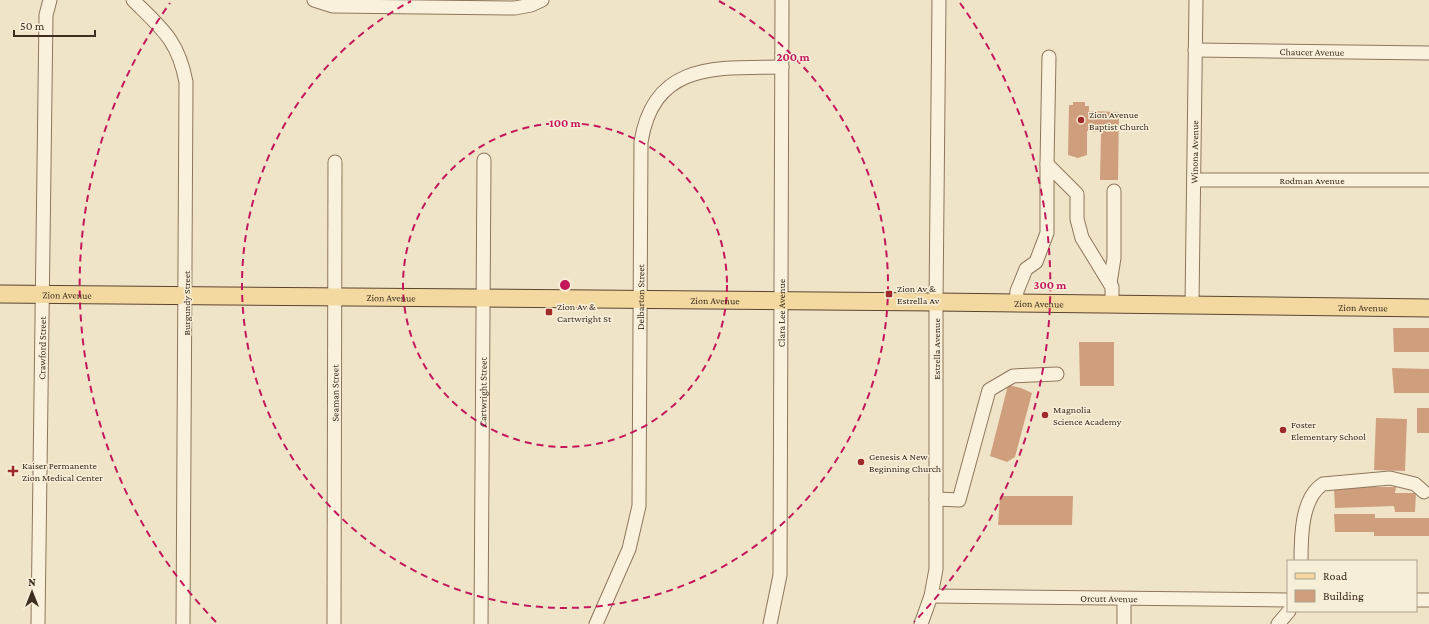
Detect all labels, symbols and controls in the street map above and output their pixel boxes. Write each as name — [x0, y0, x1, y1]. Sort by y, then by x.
scale bar — [14, 12, 95, 38]
text: 50 m — [20, 19, 45, 33]
street label: Chaucer Avenue — [1280, 46, 1345, 57]
text: 200 m — [776, 50, 810, 64]
place label: Zion Avenue Baptist Church — [1089, 109, 1149, 132]
marker: Zion Avenue Baptist Church — [1076, 115, 1086, 125]
text: 100 m — [549, 116, 582, 130]
street label: Winona Avenue — [1188, 120, 1200, 184]
street label: Rodman Avenue — [1279, 175, 1345, 186]
street label: Delbarton Street — [634, 263, 646, 330]
street label: Burgundy Street — [181, 270, 192, 335]
centre of rings — [558, 278, 572, 292]
street label: Clara Lee Avenue — [775, 278, 787, 347]
text: 300 m — [1034, 278, 1067, 292]
place label: Zion Av & Estrella Av — [897, 283, 940, 306]
street label: Zion Avenue — [42, 289, 92, 300]
marker: Zion Av & Estrella Av — [884, 289, 894, 299]
street label: Zion Avenue — [366, 292, 416, 303]
street label: Zion Avenue — [690, 294, 740, 306]
street label: Zion Avenue — [1014, 297, 1064, 309]
place label: Zion Av & Cartwright St — [557, 301, 612, 324]
street label: Zion Avenue — [1338, 301, 1388, 313]
marker: Zion Av & Cartwright St — [544, 307, 554, 317]
street label: Crawford Street — [36, 316, 48, 380]
street label: Estrella Avenue — [931, 318, 942, 380]
street label: Cartwright Street — [477, 356, 488, 427]
street label: Seaman Street — [329, 364, 340, 422]
place label: Magnolia Science Academy — [1053, 404, 1122, 427]
marker: Magnolia Science Academy — [1040, 410, 1050, 420]
place label: Foster Elementary School — [1291, 419, 1366, 442]
marker: Foster Elementary School — [1278, 425, 1288, 435]
place label: Genesis A New Beginning Church — [869, 451, 942, 474]
marker: Genesis A New Beginning Church — [856, 457, 866, 467]
place label: Kaiser Permanente Zion Medical Center — [22, 460, 103, 483]
marker: Kaiser Permanente Zion Medical Center — [7, 465, 19, 477]
legend — [1287, 560, 1417, 612]
text: Road — [1323, 569, 1348, 583]
north arrow — [12, 572, 52, 612]
text: N — [28, 576, 36, 588]
text: Building — [1323, 589, 1364, 603]
street label: Orcutt Avenue — [1080, 592, 1138, 604]

